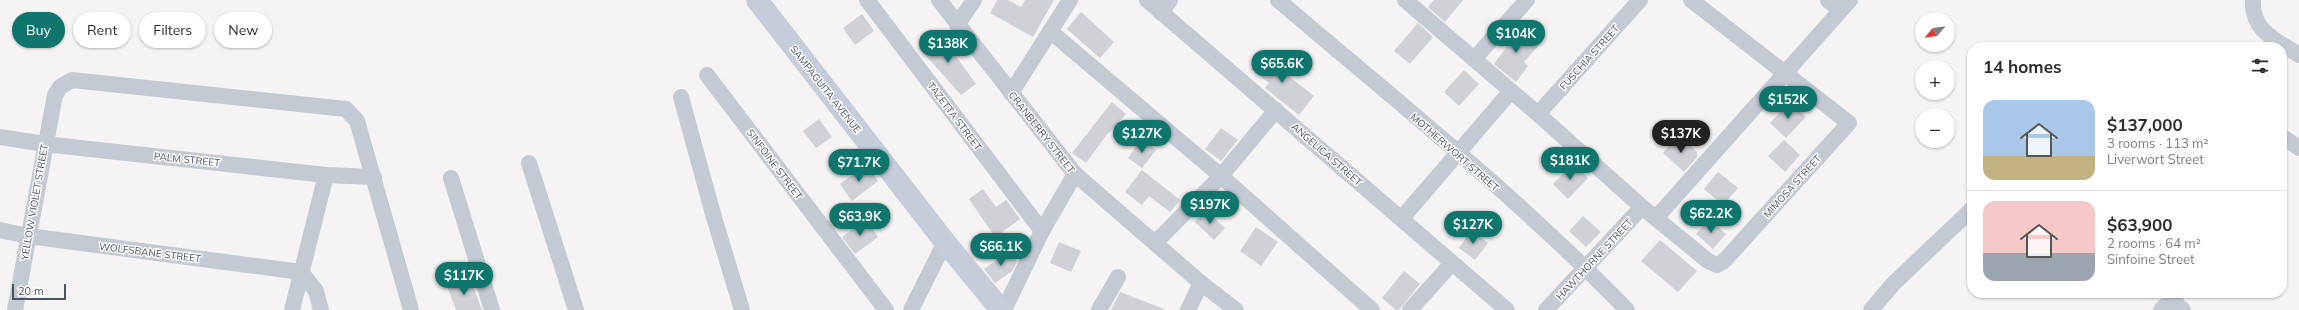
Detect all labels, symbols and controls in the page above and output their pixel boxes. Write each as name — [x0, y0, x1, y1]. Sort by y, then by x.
chip: Buy — [12, 12, 65, 48]
chip: Rent — [73, 12, 131, 48]
chip: Filters — [139, 12, 206, 48]
chip: New — [214, 12, 272, 48]
north arrow — [1915, 12, 1955, 52]
map controls — [1915, 12, 1955, 148]
pin: $104K — [1488, 20, 1544, 54]
street label: FUSCHIA STREET — [1557, 22, 1622, 92]
text: $104K — [1496, 25, 1536, 41]
pin: $138K — [920, 30, 976, 64]
text: $138K — [928, 35, 968, 51]
street label: SAMPAGUITA AVENUE — [787, 43, 864, 136]
pin: $65.6K — [1249, 50, 1315, 84]
text: $65.6K — [1260, 55, 1304, 71]
icon: filters — [2249, 55, 2271, 77]
text: 14 homes — [1983, 56, 2062, 77]
button: + — [1915, 60, 1955, 100]
street label: TAZETTA STREET — [925, 80, 985, 153]
pin: $152K — [1760, 86, 1816, 120]
street label: CRANBERRY STREET — [1006, 89, 1078, 176]
text: $152K — [1768, 91, 1808, 107]
button: − — [1915, 108, 1955, 148]
street label: MOTHERWORT STREET — [1408, 110, 1502, 194]
text: $137,000 — [2107, 114, 2183, 135]
icon: home — [2015, 116, 2063, 164]
pin: $127K — [1114, 120, 1170, 154]
street label: ANGELICA STREET — [1289, 120, 1365, 189]
pin: $137K — [1653, 120, 1709, 154]
text: $127K — [1122, 125, 1162, 141]
text: $137K — [1661, 125, 1701, 141]
street label: SINFOINE STREET — [744, 127, 805, 202]
text: 3 rooms · 113 m² — [2107, 135, 2208, 151]
street label: YELLOW VIOLET STREET — [18, 143, 51, 262]
pin: $181K — [1542, 147, 1598, 181]
pin: $71.7K — [826, 149, 892, 183]
street label: PALM STREET — [153, 150, 221, 169]
text: Liverwort Street — [2107, 151, 2204, 167]
text: $181K — [1550, 152, 1590, 168]
street label: MIMOSA STREET — [1761, 152, 1824, 221]
text: $71.7K — [837, 154, 881, 170]
pin: $197K — [1182, 191, 1238, 225]
text: $197K — [1190, 196, 1230, 212]
pin: $62.2K — [1678, 200, 1744, 234]
pin: $63.9K — [827, 203, 893, 237]
text: $62.2K — [1689, 205, 1733, 221]
text: $63.9K — [838, 208, 882, 224]
pin: $127K — [1445, 211, 1501, 245]
text: $63,900 — [2107, 214, 2172, 235]
text: $127K — [1453, 216, 1493, 232]
street label: HAWTHORNE STREET — [1553, 216, 1636, 303]
icon: home — [2015, 217, 2063, 265]
pin: $66.1K — [968, 233, 1034, 267]
text: 2 rooms · 64 m² — [2107, 235, 2201, 251]
text: $66.1K — [979, 238, 1023, 254]
street label: WOLFSBANE STREET — [98, 240, 202, 265]
text: Sinfoine Street — [2107, 251, 2195, 267]
pin: $117K — [436, 262, 492, 296]
text: $117K — [444, 267, 484, 283]
scale bar — [12, 282, 66, 301]
text: 20 m — [18, 284, 44, 298]

